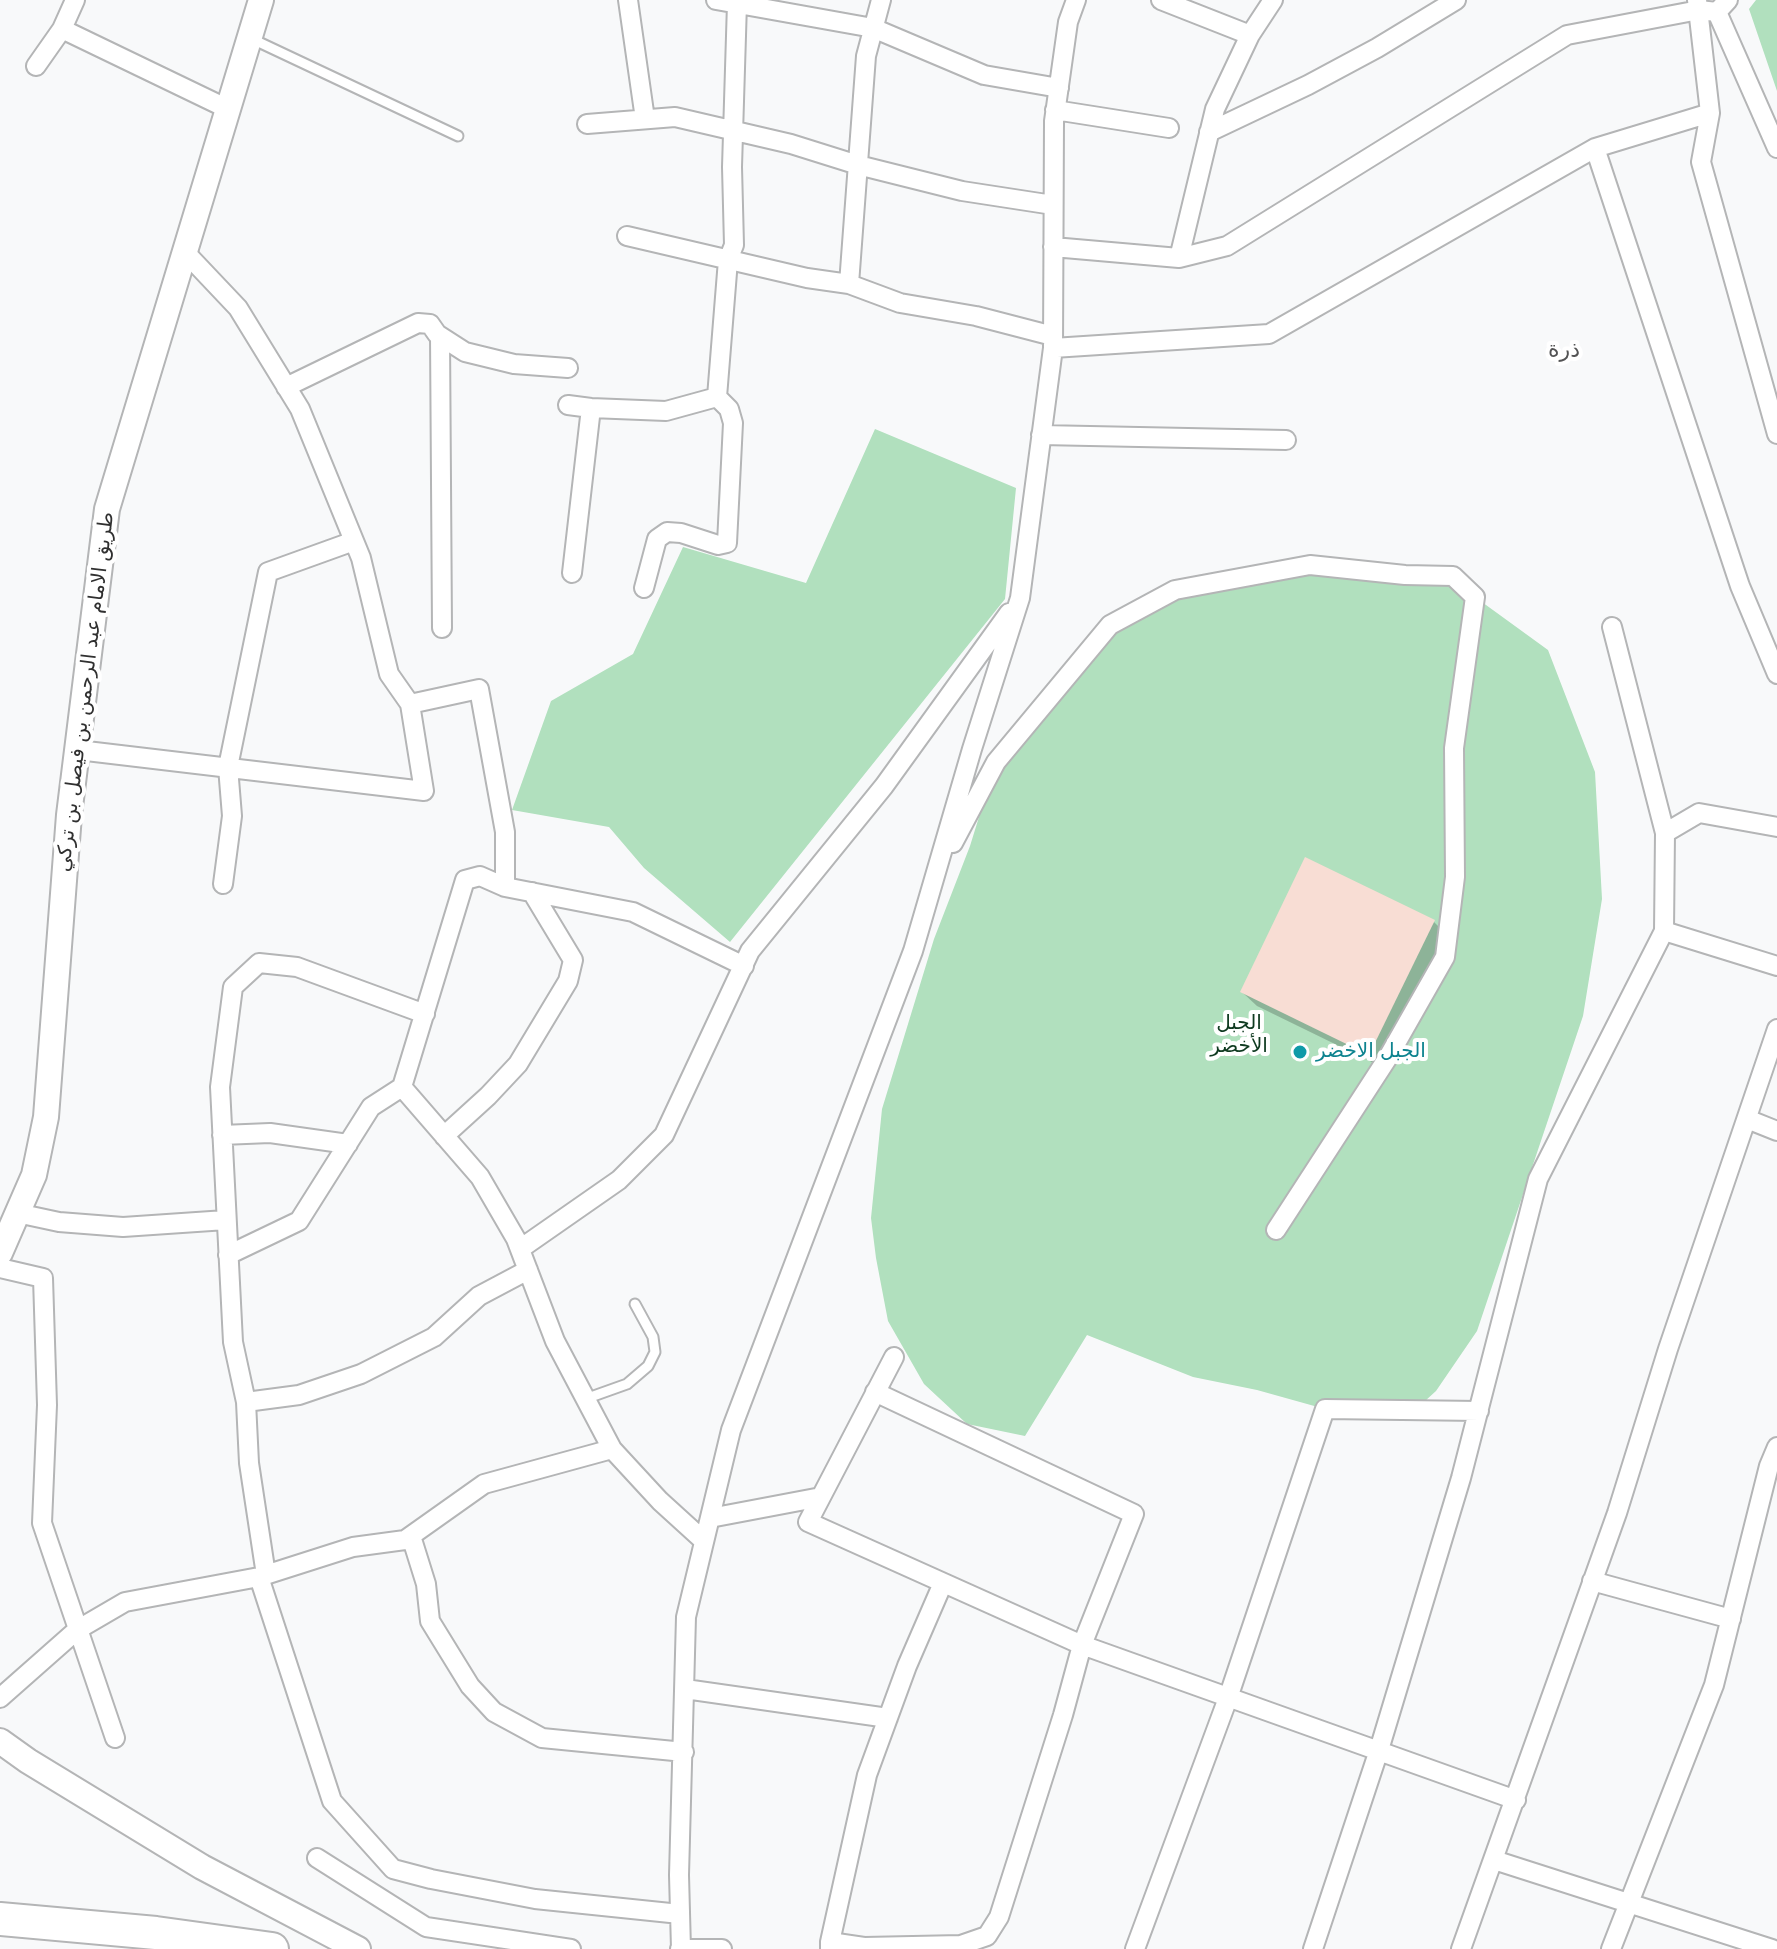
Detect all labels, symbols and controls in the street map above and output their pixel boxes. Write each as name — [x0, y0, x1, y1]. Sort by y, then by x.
district label: ذرة — [1548, 338, 1580, 364]
street label: طريق الامام عبد الرحمن بن فيصل بن تركي — [52, 511, 120, 873]
park label: الجبل الأخضر — [1210, 1012, 1268, 1059]
place label: الجبل الاخضر — [1316, 1040, 1426, 1064]
marker: الجبل الاخضر — [1291, 1043, 1309, 1061]

